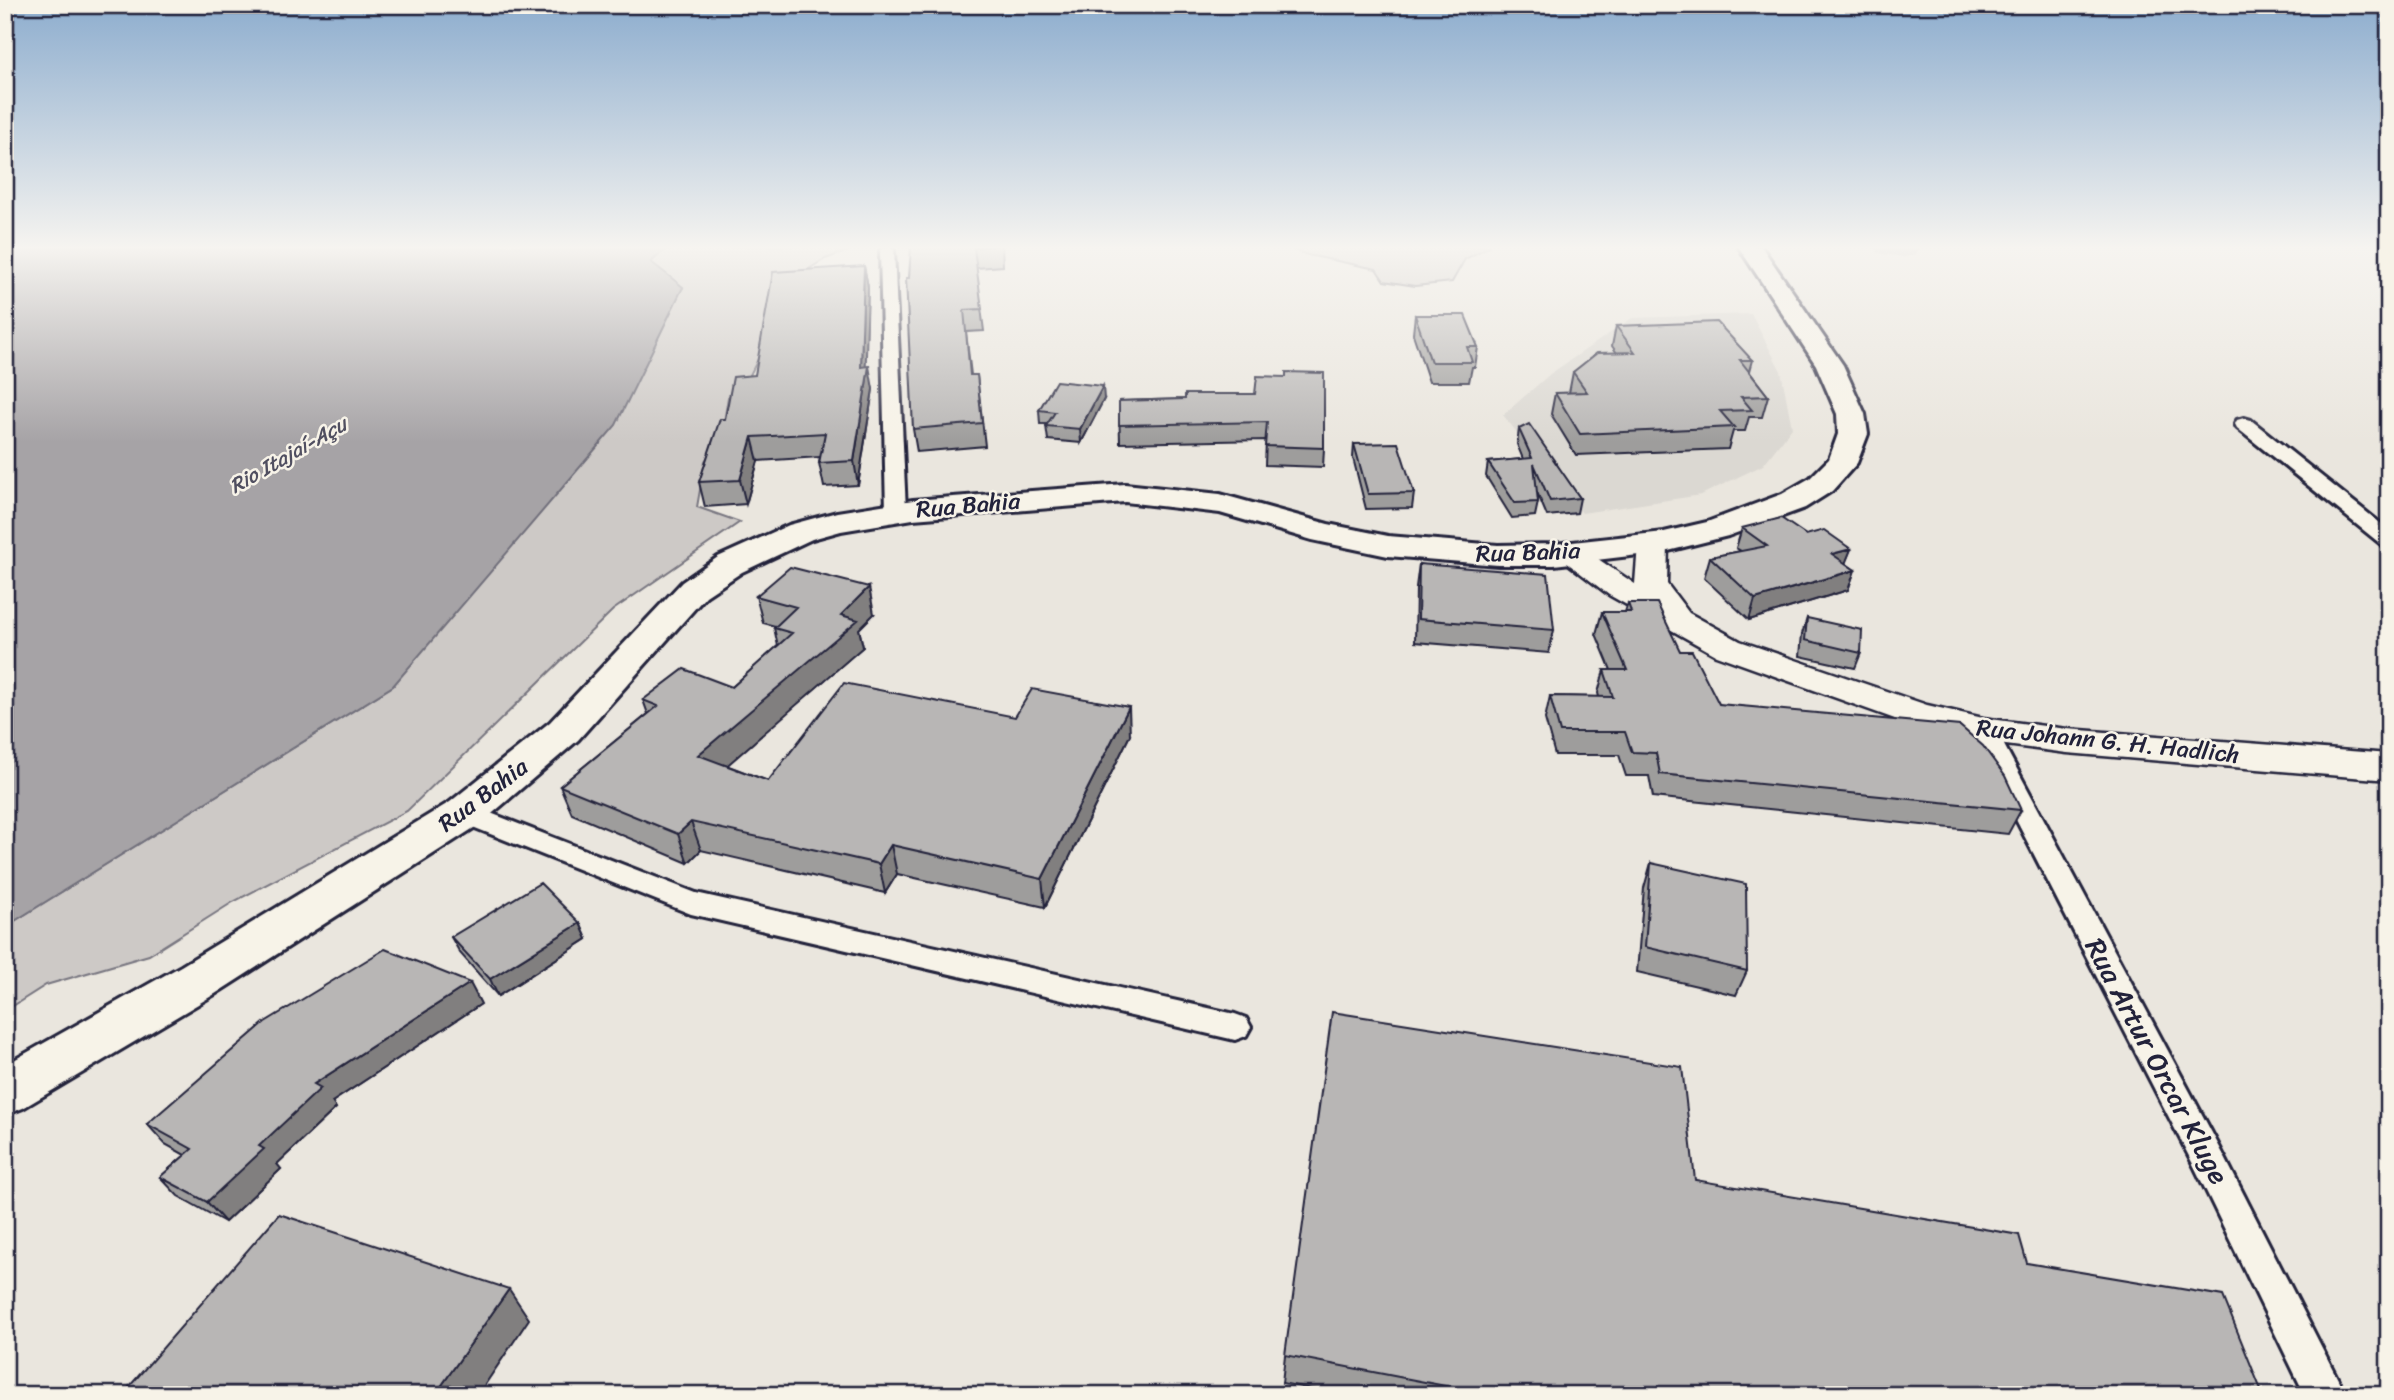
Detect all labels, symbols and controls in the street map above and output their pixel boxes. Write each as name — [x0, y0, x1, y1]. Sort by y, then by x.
water label: Rio Itajaí-Açu — [222, 404, 357, 504]
street label: Rua Bahia — [914, 479, 1023, 530]
street label: Rua Bahia — [1475, 529, 1582, 575]
street label: Rua Johann G. H. Hadlich — [1974, 706, 2242, 776]
street label: Rua Bahia — [429, 746, 538, 843]
street label: Rua Artur Orcar Kluge — [2071, 929, 2243, 1193]

